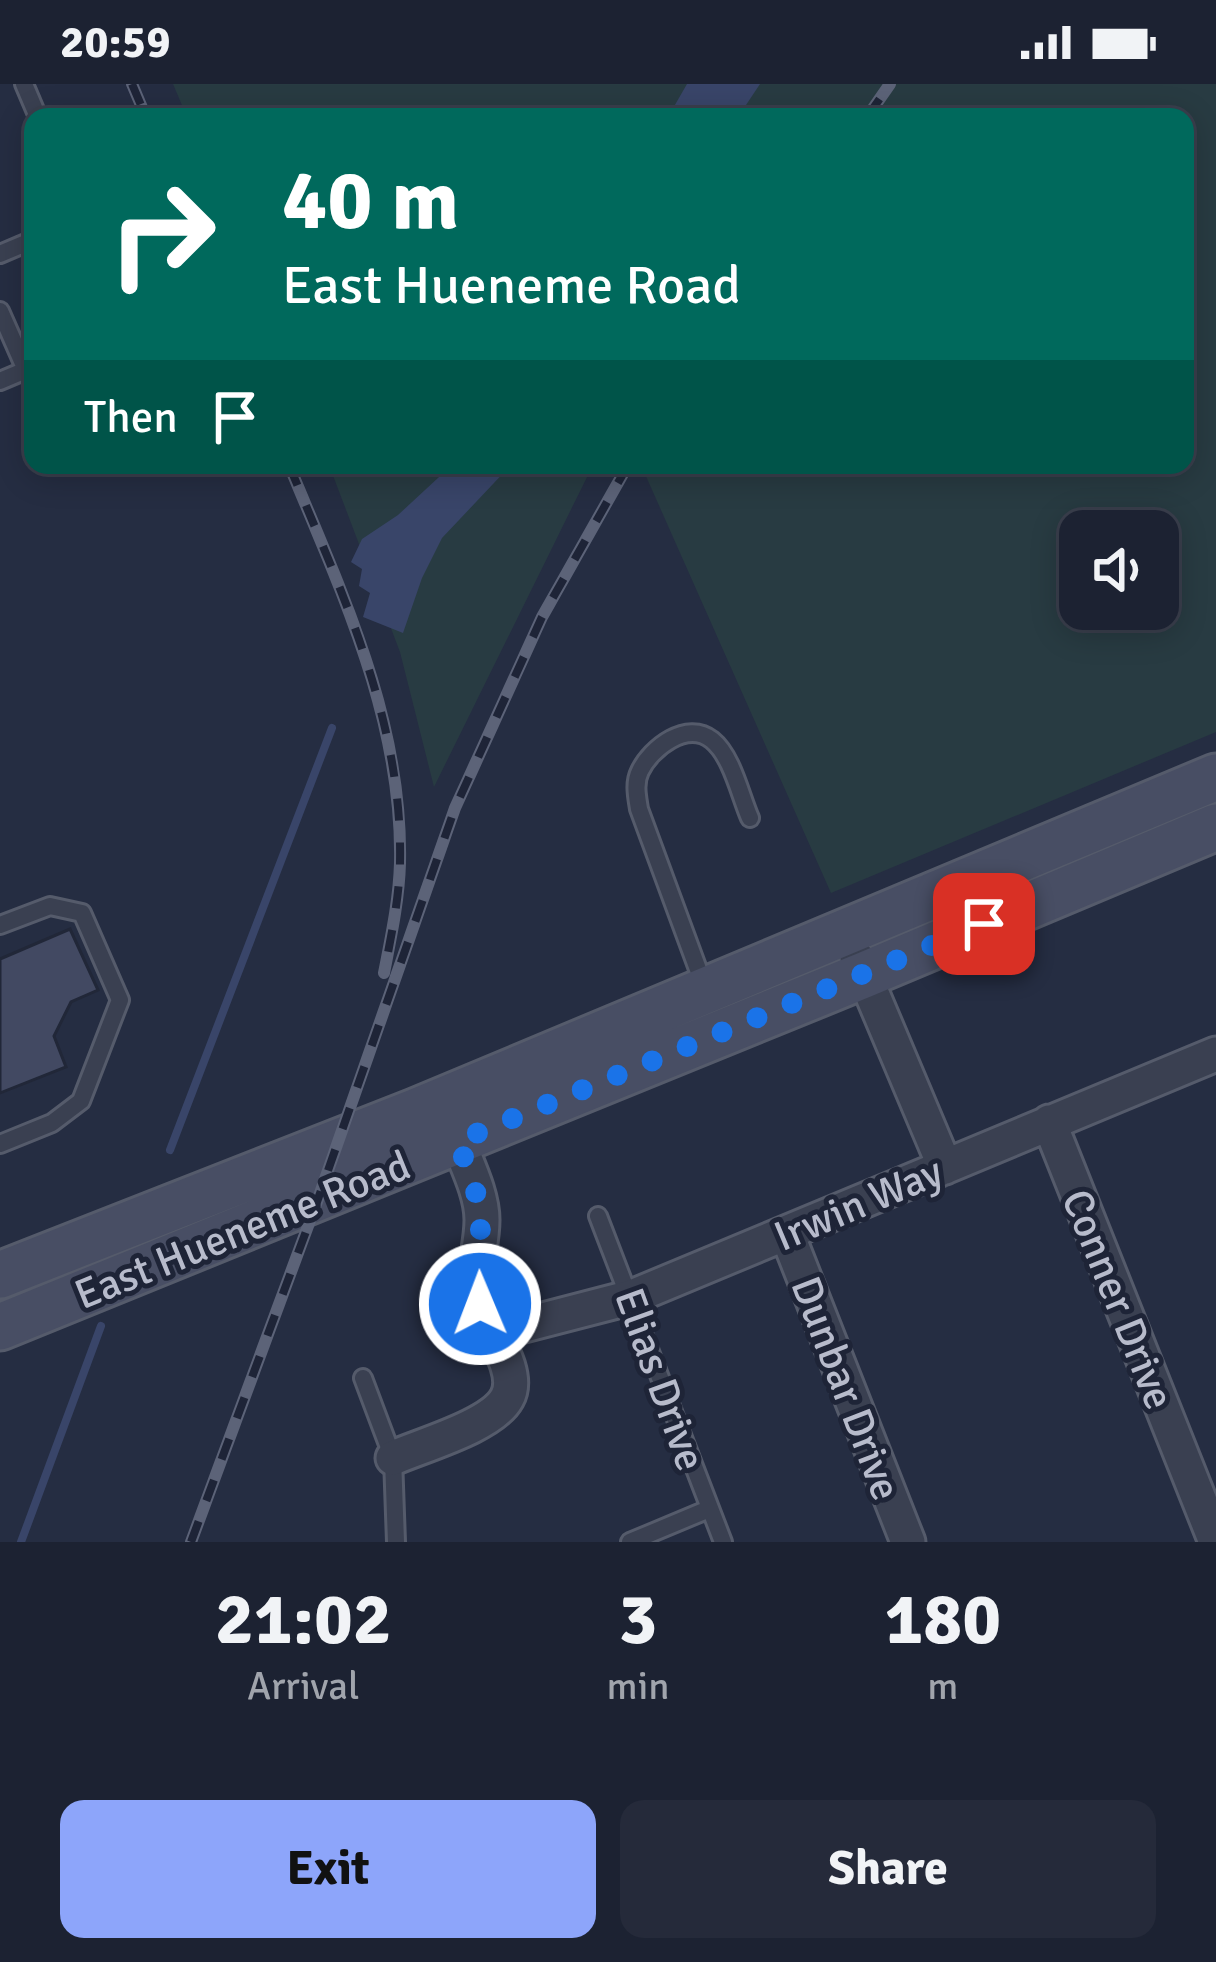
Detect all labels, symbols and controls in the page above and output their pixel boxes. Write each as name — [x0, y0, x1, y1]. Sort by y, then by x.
text: 20:59 — [60, 15, 170, 70]
text: 40 m — [282, 149, 459, 253]
icon: right — [84, 156, 240, 312]
text: East Hueneme Road — [282, 252, 741, 319]
icon: arrive — [202, 384, 268, 450]
text: Then — [84, 390, 178, 445]
map controls — [1059, 510, 1179, 630]
button: sound — [1059, 510, 1179, 630]
pin — [933, 873, 1035, 975]
icon: arrive — [951, 891, 1017, 957]
street label: East Hueneme Road — [68, 1140, 418, 1321]
street label: Irwin Way — [767, 1146, 951, 1263]
street label: Conner Drive — [1050, 1182, 1185, 1417]
position arrow — [417, 1241, 543, 1367]
street label: Dunbar Drive — [780, 1270, 912, 1507]
street label: Elias Drive — [603, 1281, 716, 1478]
text: 21:02 — [215, 1575, 392, 1664]
text: 3 — [619, 1575, 657, 1664]
text: 180 — [884, 1575, 1001, 1664]
text: Arrival — [247, 1662, 359, 1710]
text: min — [607, 1662, 670, 1710]
text: m — [927, 1662, 958, 1710]
button: Exit — [60, 1800, 596, 1938]
button: Share — [620, 1800, 1156, 1938]

